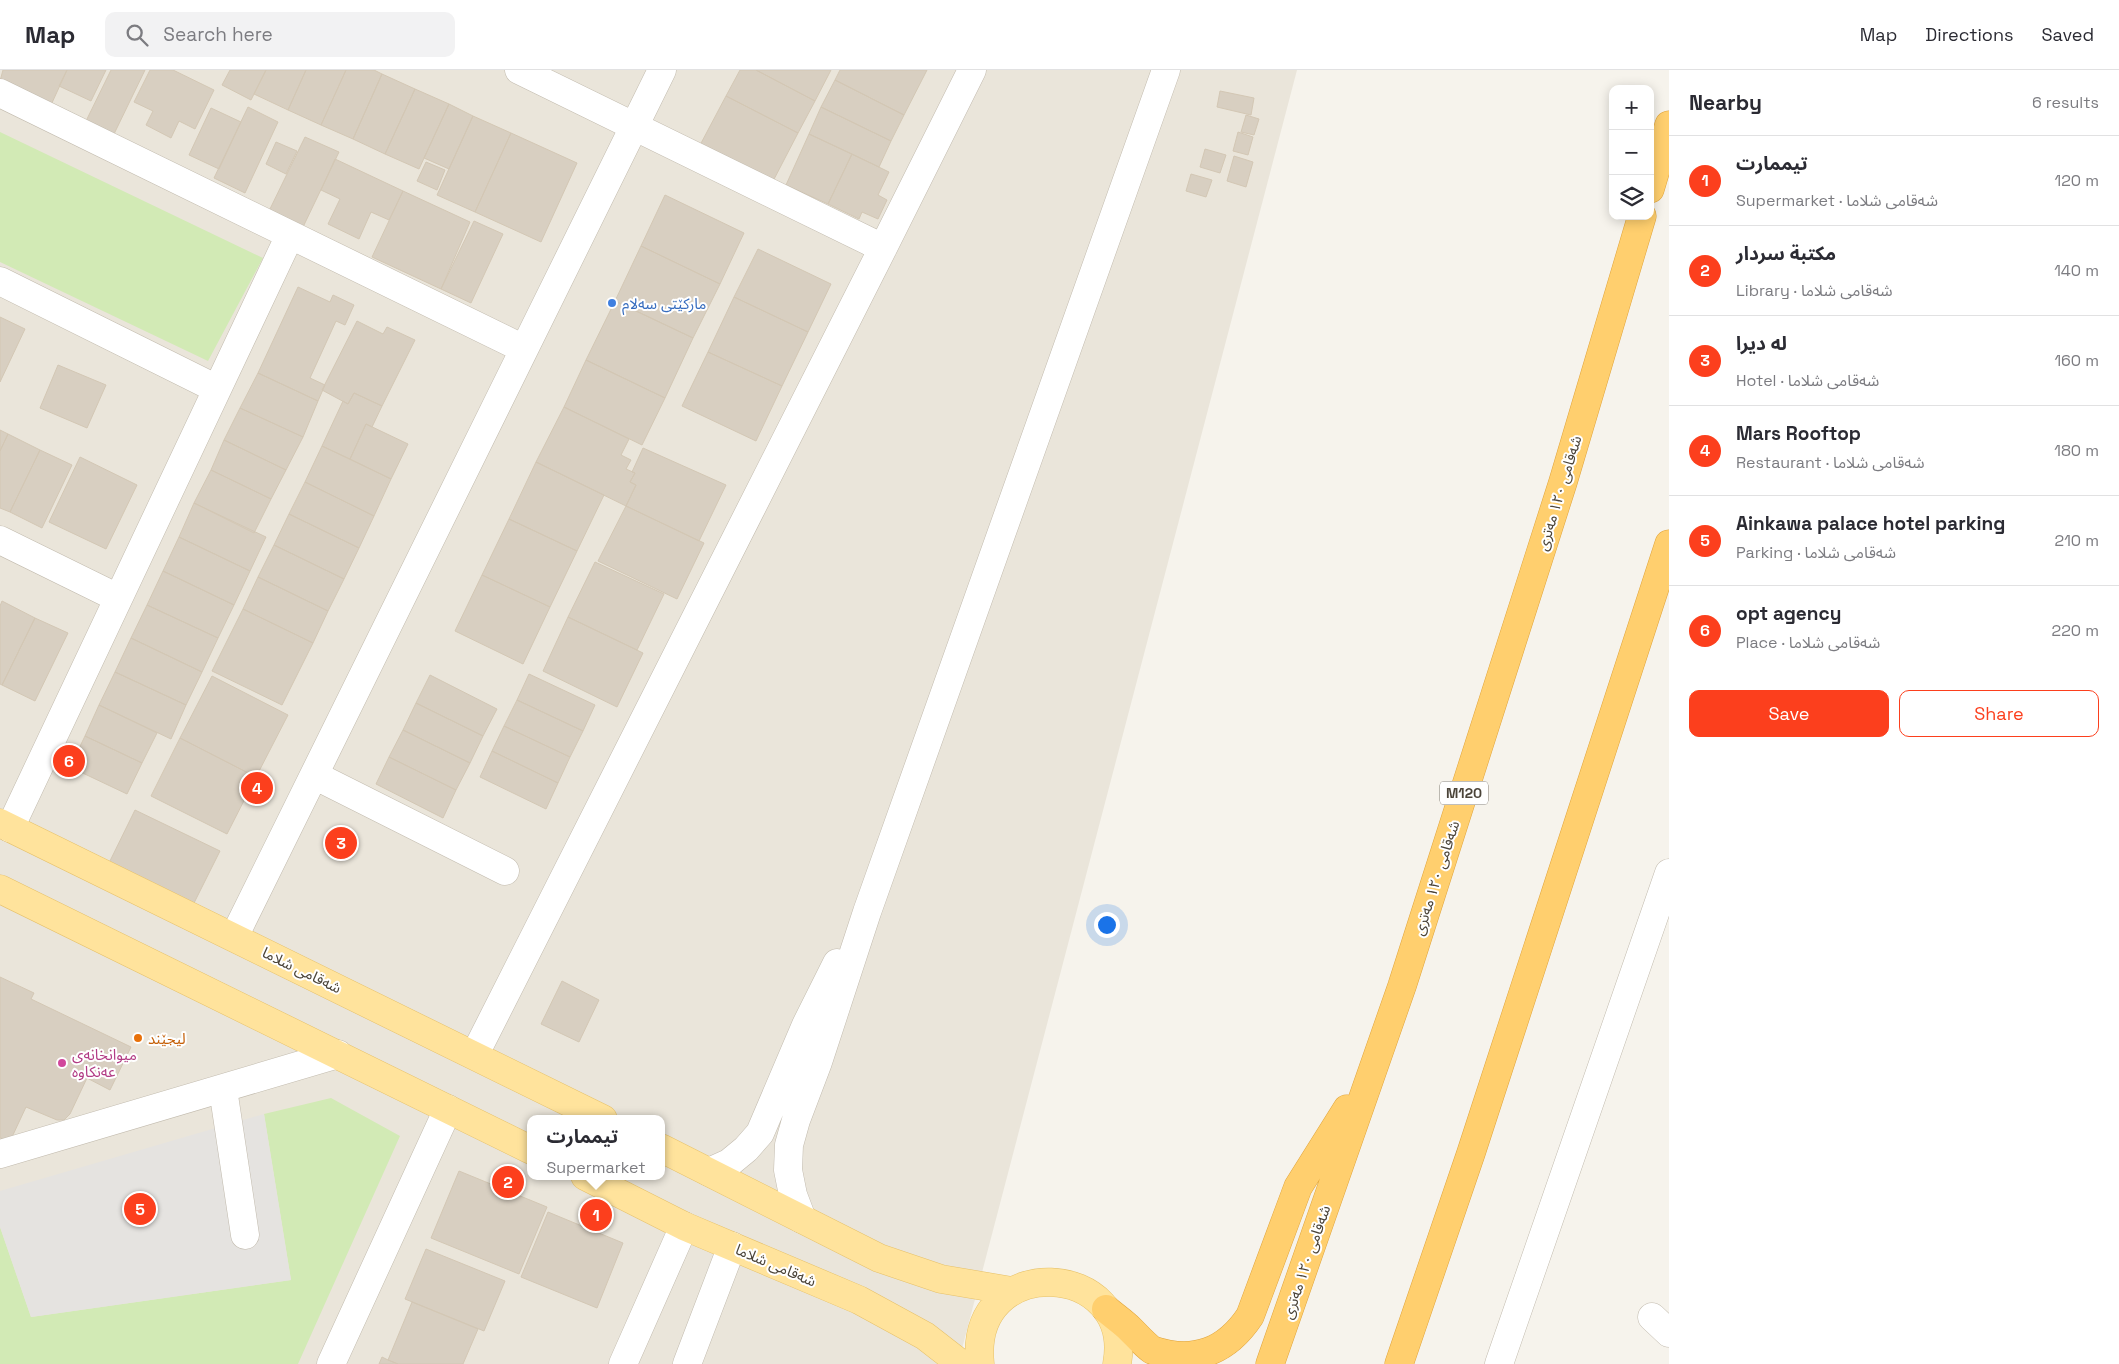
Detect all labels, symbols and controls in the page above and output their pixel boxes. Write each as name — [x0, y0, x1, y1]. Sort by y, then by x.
search box — [105, 12, 455, 57]
text: Map — [25, 19, 75, 50]
icon: search — [123, 21, 151, 49]
text: Search here — [163, 22, 273, 47]
text: Map — [1860, 23, 1897, 46]
text: Directions — [1925, 23, 2014, 46]
text: Saved — [2042, 23, 2094, 46]
map controls — [1609, 85, 1654, 220]
button: + — [1609, 85, 1654, 130]
text: Nearby — [1689, 89, 1762, 116]
text: 6 results — [2032, 92, 2099, 113]
button: − — [1609, 130, 1654, 175]
text: تیممارت — [1736, 151, 1808, 176]
text: 1 — [1701, 170, 1709, 191]
text: 120 m — [2055, 170, 2099, 191]
button: layers — [1609, 175, 1654, 220]
text: Supermarket · شەقامی شلاما — [1736, 190, 1938, 211]
text: مكتبة سردار — [1736, 241, 1836, 266]
text: 2 — [1700, 260, 1710, 281]
text: 140 m — [2054, 260, 2099, 281]
text: Library · شەقامی شلاما — [1736, 280, 1893, 301]
place label: مارکێتی سەلام — [622, 294, 706, 315]
marker: مارکێتی سەلام — [606, 297, 618, 309]
text: له ديرا — [1736, 331, 1787, 356]
text: 3 — [1700, 350, 1710, 371]
text: 160 m — [2054, 350, 2099, 371]
text: Hotel · شەقامی شلاما — [1736, 370, 1879, 391]
text: Mars Rooftop — [1736, 421, 1861, 446]
street label: شەقامی ١٢٠ مەتری — [1532, 433, 1586, 553]
text: 4 — [1700, 440, 1710, 461]
text: 180 m — [2054, 440, 2099, 461]
text: Restaurant · شەقامی شلاما — [1736, 452, 1925, 473]
text: Ainkawa palace hotel parking — [1736, 511, 2005, 536]
text: 5 — [1700, 530, 1710, 551]
text: 210 m — [2055, 530, 2099, 551]
text: Parking · شەقامی شلاما — [1736, 542, 1896, 563]
text: opt agency — [1736, 601, 1841, 626]
text: 6 — [1700, 620, 1710, 641]
text: 220 m — [2052, 620, 2099, 641]
text: Place · شەقامی شلاما — [1736, 632, 1880, 653]
button: Save — [1689, 690, 1889, 737]
button: Share — [1899, 690, 2099, 737]
pin: 6 — [53, 742, 85, 780]
pin: 4 — [241, 769, 273, 807]
road number: M120 — [1440, 781, 1488, 804]
street label: شەقامی ١٢٠ مەتری — [1409, 818, 1464, 938]
pin: 3 — [325, 824, 357, 862]
your location — [1094, 912, 1120, 938]
street label: شەقامی شلاما — [259, 943, 345, 997]
place label: لیجێند — [148, 1029, 186, 1048]
marker: لیجێند — [132, 1032, 144, 1044]
place label: میوانخانەی عەنکاوە — [72, 1045, 137, 1081]
marker: میوانخانەی عەنکاوە — [56, 1057, 68, 1069]
popup — [527, 1115, 665, 1180]
text: تیممارت — [546, 1124, 618, 1149]
text: Supermarket — [546, 1157, 646, 1178]
pin: 2 — [492, 1163, 524, 1201]
pin: 5 — [124, 1190, 156, 1228]
pin: 1 — [580, 1196, 612, 1234]
street label: شەقامی ١٢٠ مەتری — [1278, 1202, 1335, 1322]
street label: شەقامی شلاما — [733, 1239, 819, 1291]

